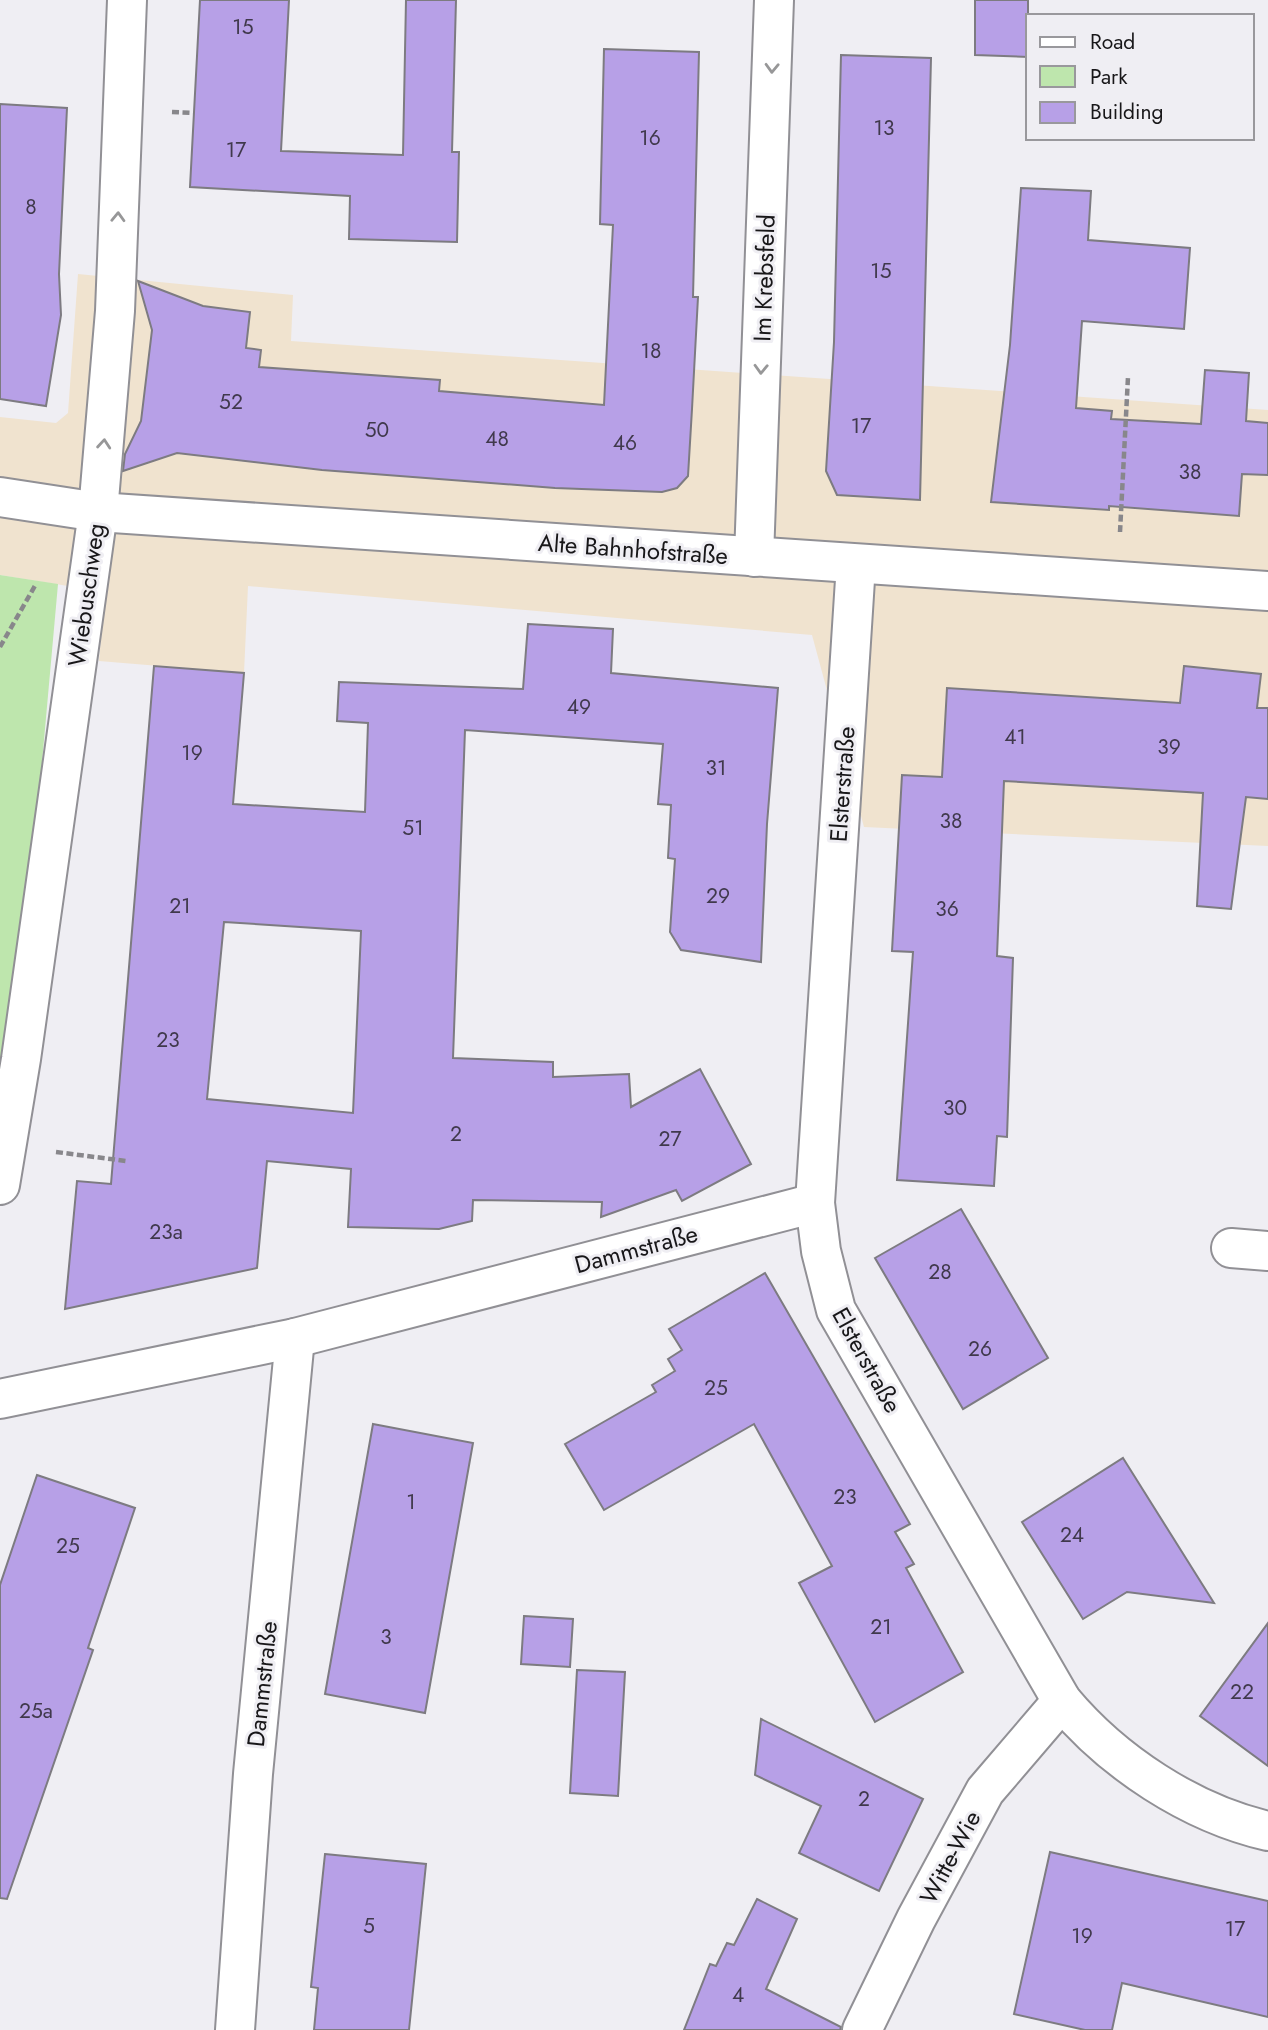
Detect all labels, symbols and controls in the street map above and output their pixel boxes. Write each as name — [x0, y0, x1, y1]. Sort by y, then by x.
house number: 15 — [232, 12, 254, 42]
legend — [1026, 14, 1254, 140]
text: Road — [1090, 27, 1135, 57]
text: Park — [1090, 62, 1128, 92]
one-way arrow — [764, 63, 779, 74]
text: Building — [1090, 97, 1163, 127]
house number: 13 — [874, 113, 894, 143]
house number: 16 — [639, 123, 661, 153]
house number: 17 — [226, 135, 246, 165]
house number: 8 — [25, 192, 37, 222]
one-way arrow — [111, 211, 126, 222]
street label: Im Krebsfeld — [744, 214, 784, 342]
house number: 15 — [870, 256, 892, 286]
house number: 18 — [641, 336, 661, 366]
one-way arrow — [753, 364, 769, 375]
house number: 52 — [219, 387, 243, 417]
house number: 17 — [851, 411, 871, 441]
house number: 50 — [365, 415, 389, 445]
house number: 48 — [485, 424, 509, 454]
house number: 46 — [613, 428, 637, 458]
one-way arrow — [96, 438, 111, 449]
house number: 38 — [1179, 457, 1201, 487]
street label: Wiebuschweg — [59, 521, 113, 669]
street label: Alte Bahnhofstraße — [537, 525, 729, 573]
house number: 49 — [567, 692, 591, 722]
house number: 41 — [1004, 722, 1026, 752]
street label: Elsterstraße — [821, 725, 863, 843]
house number: 39 — [1157, 732, 1181, 762]
house number: 19 — [181, 738, 203, 768]
house number: 31 — [706, 753, 726, 783]
house number: 38 — [940, 806, 962, 836]
house number: 51 — [402, 813, 424, 843]
house number: 29 — [706, 881, 730, 911]
house number: 21 — [169, 891, 191, 921]
house number: 36 — [935, 894, 959, 924]
house number: 23 — [156, 1025, 180, 1055]
house number: 30 — [943, 1093, 967, 1123]
house number: 2 — [450, 1119, 462, 1149]
house number: 27 — [659, 1124, 681, 1154]
street label: Dammstraße — [570, 1216, 702, 1282]
house number: 23a — [149, 1217, 183, 1247]
house number: 28 — [928, 1257, 952, 1287]
street label: Elsterstraße — [824, 1301, 910, 1419]
house number: 26 — [968, 1334, 992, 1364]
house number: 25 — [704, 1373, 728, 1403]
house number: 23 — [833, 1482, 857, 1512]
house number: 1 — [406, 1487, 416, 1517]
house number: 24 — [1060, 1520, 1084, 1550]
house number: 25 — [56, 1531, 80, 1561]
house number: 21 — [870, 1612, 892, 1642]
street label: Dammstraße — [238, 1619, 286, 1749]
house number: 3 — [380, 1622, 392, 1652]
house number: 22 — [1230, 1677, 1254, 1707]
house number: 25a — [19, 1696, 53, 1726]
house number: 2 — [858, 1784, 870, 1814]
street label: Witte-Wie — [911, 1804, 989, 1910]
house number: 5 — [363, 1911, 375, 1941]
house number: 17 — [1225, 1914, 1245, 1944]
house number: 19 — [1071, 1921, 1093, 1951]
house number: 4 — [732, 1980, 744, 2010]

